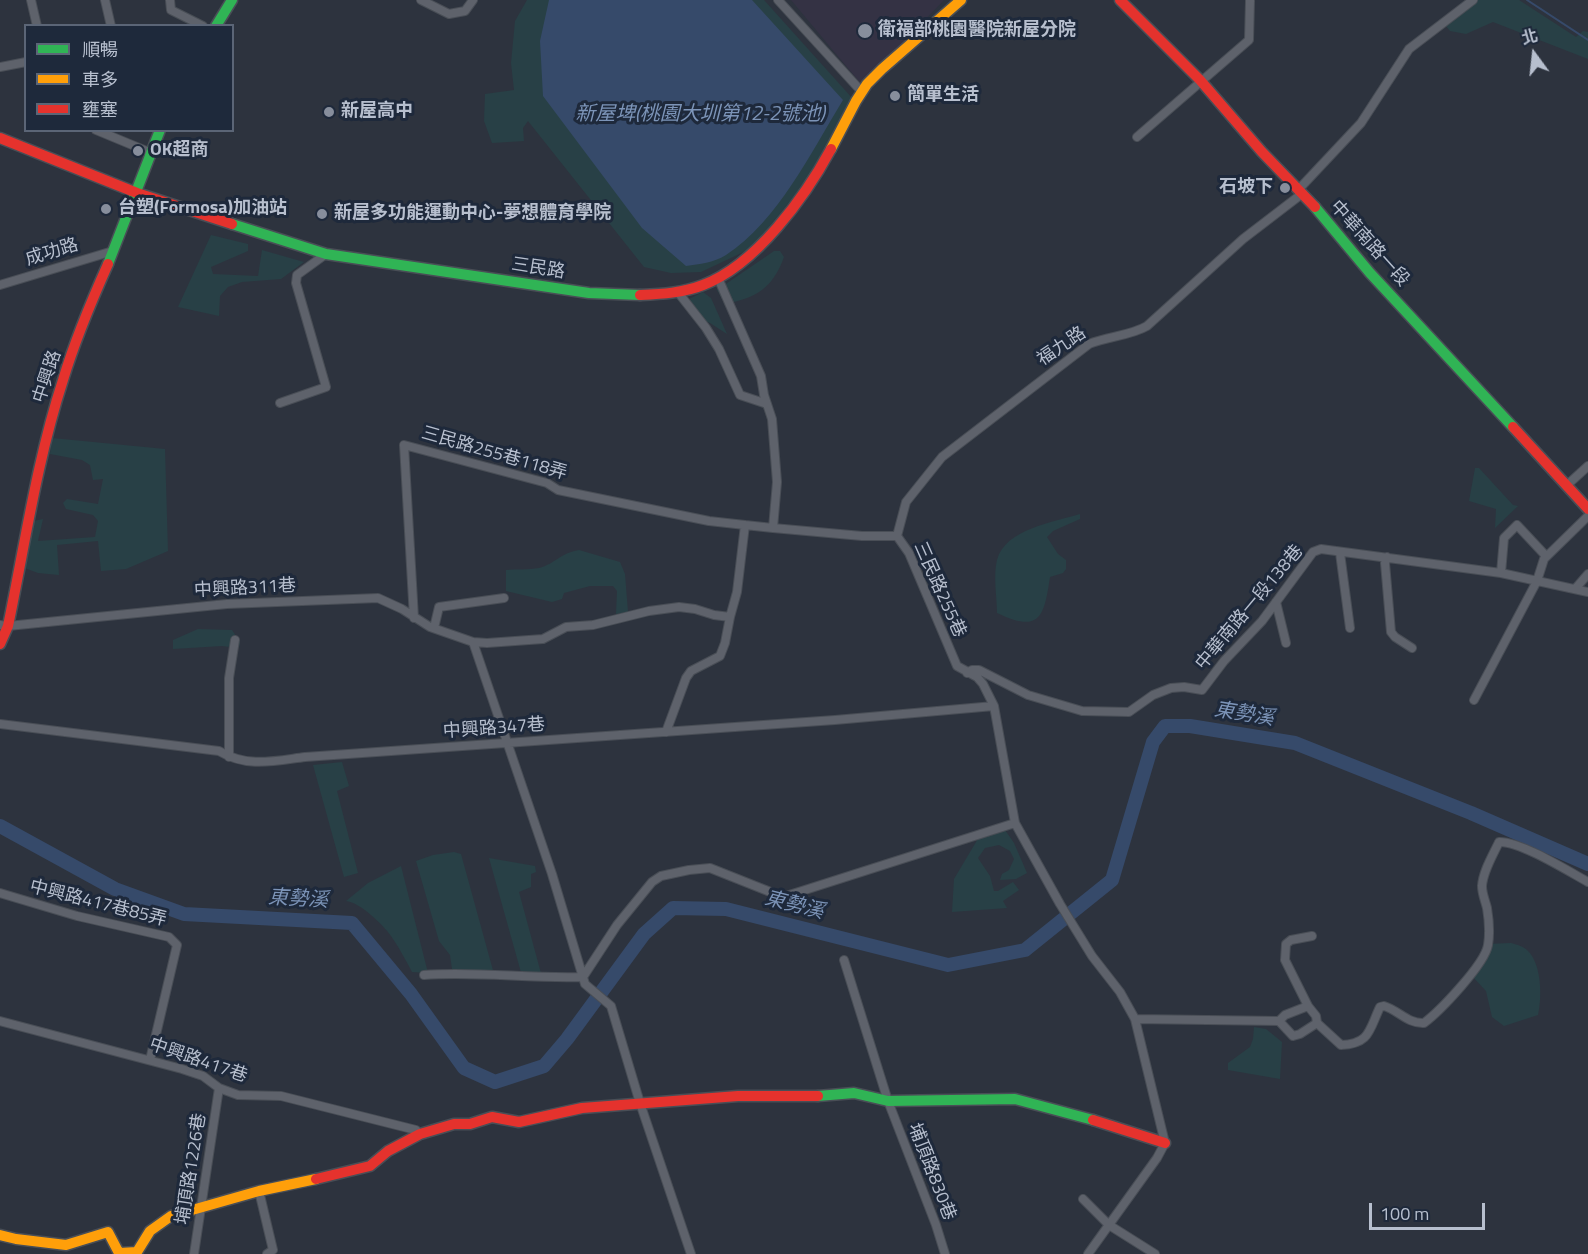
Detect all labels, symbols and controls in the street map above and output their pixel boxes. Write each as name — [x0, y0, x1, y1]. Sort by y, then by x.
place label: 衛福部桃園醫院新屋分院 — [878, 20, 1076, 42]
marker: 衛福部桃園醫院新屋分院 — [856, 22, 874, 40]
text: 北 — [1518, 23, 1540, 50]
legend — [24, 24, 234, 132]
north arrow — [1504, 24, 1564, 84]
text: 順暢 — [82, 36, 118, 63]
text: 車多 — [82, 66, 118, 93]
place label: 簡單生活 — [907, 85, 979, 107]
marker: 簡單生活 — [888, 89, 902, 103]
text: 壅塞 — [82, 96, 118, 123]
place label: 新屋高中 — [341, 101, 413, 123]
water label: 新屋埤(桃園大圳第12-2號池) — [575, 103, 825, 127]
marker: 新屋高中 — [322, 105, 336, 119]
place label: OK超商 — [150, 140, 208, 162]
marker: OK超商 — [131, 144, 145, 158]
place label: 石坡下 — [1219, 177, 1273, 199]
marker: 石坡下 — [1278, 181, 1292, 195]
street label: 中華南路一段 — [1325, 197, 1413, 291]
place label: 台塑(Formosa)加油站 — [118, 198, 287, 220]
marker: 台塑(Formosa)加油站 — [99, 202, 113, 216]
place label: 新屋多功能運動中心-夢想體育學院 — [334, 203, 611, 225]
marker: 新屋多功能運動中心-夢想體育學院 — [315, 207, 329, 221]
street label: 成功路 — [23, 235, 81, 271]
street label: 三民路 — [510, 254, 566, 284]
street label: 福九路 — [1034, 323, 1090, 371]
street label: 中興路 — [29, 348, 67, 406]
street label: 三民路255巷118弄 — [419, 423, 569, 485]
street label: 三民路255巷 — [908, 539, 970, 641]
street label: 中華南路一段138巷 — [1192, 541, 1308, 675]
street label: 中興路311巷 — [193, 576, 297, 602]
water label: 東勢溪 — [1212, 698, 1276, 732]
street label: 中興路347巷 — [442, 715, 546, 743]
street label: 中興路417巷85弄 — [27, 877, 169, 931]
water label: 東勢溪 — [267, 886, 329, 914]
water label: 東勢溪 — [762, 887, 826, 925]
street label: 中興路417巷 — [146, 1034, 250, 1088]
street label: 埔頂路1226巷 — [173, 1112, 211, 1226]
street label: 埔頂路830巷 — [903, 1120, 959, 1224]
scale bar — [1372, 1191, 1488, 1229]
text: 100 m — [1380, 1200, 1429, 1227]

